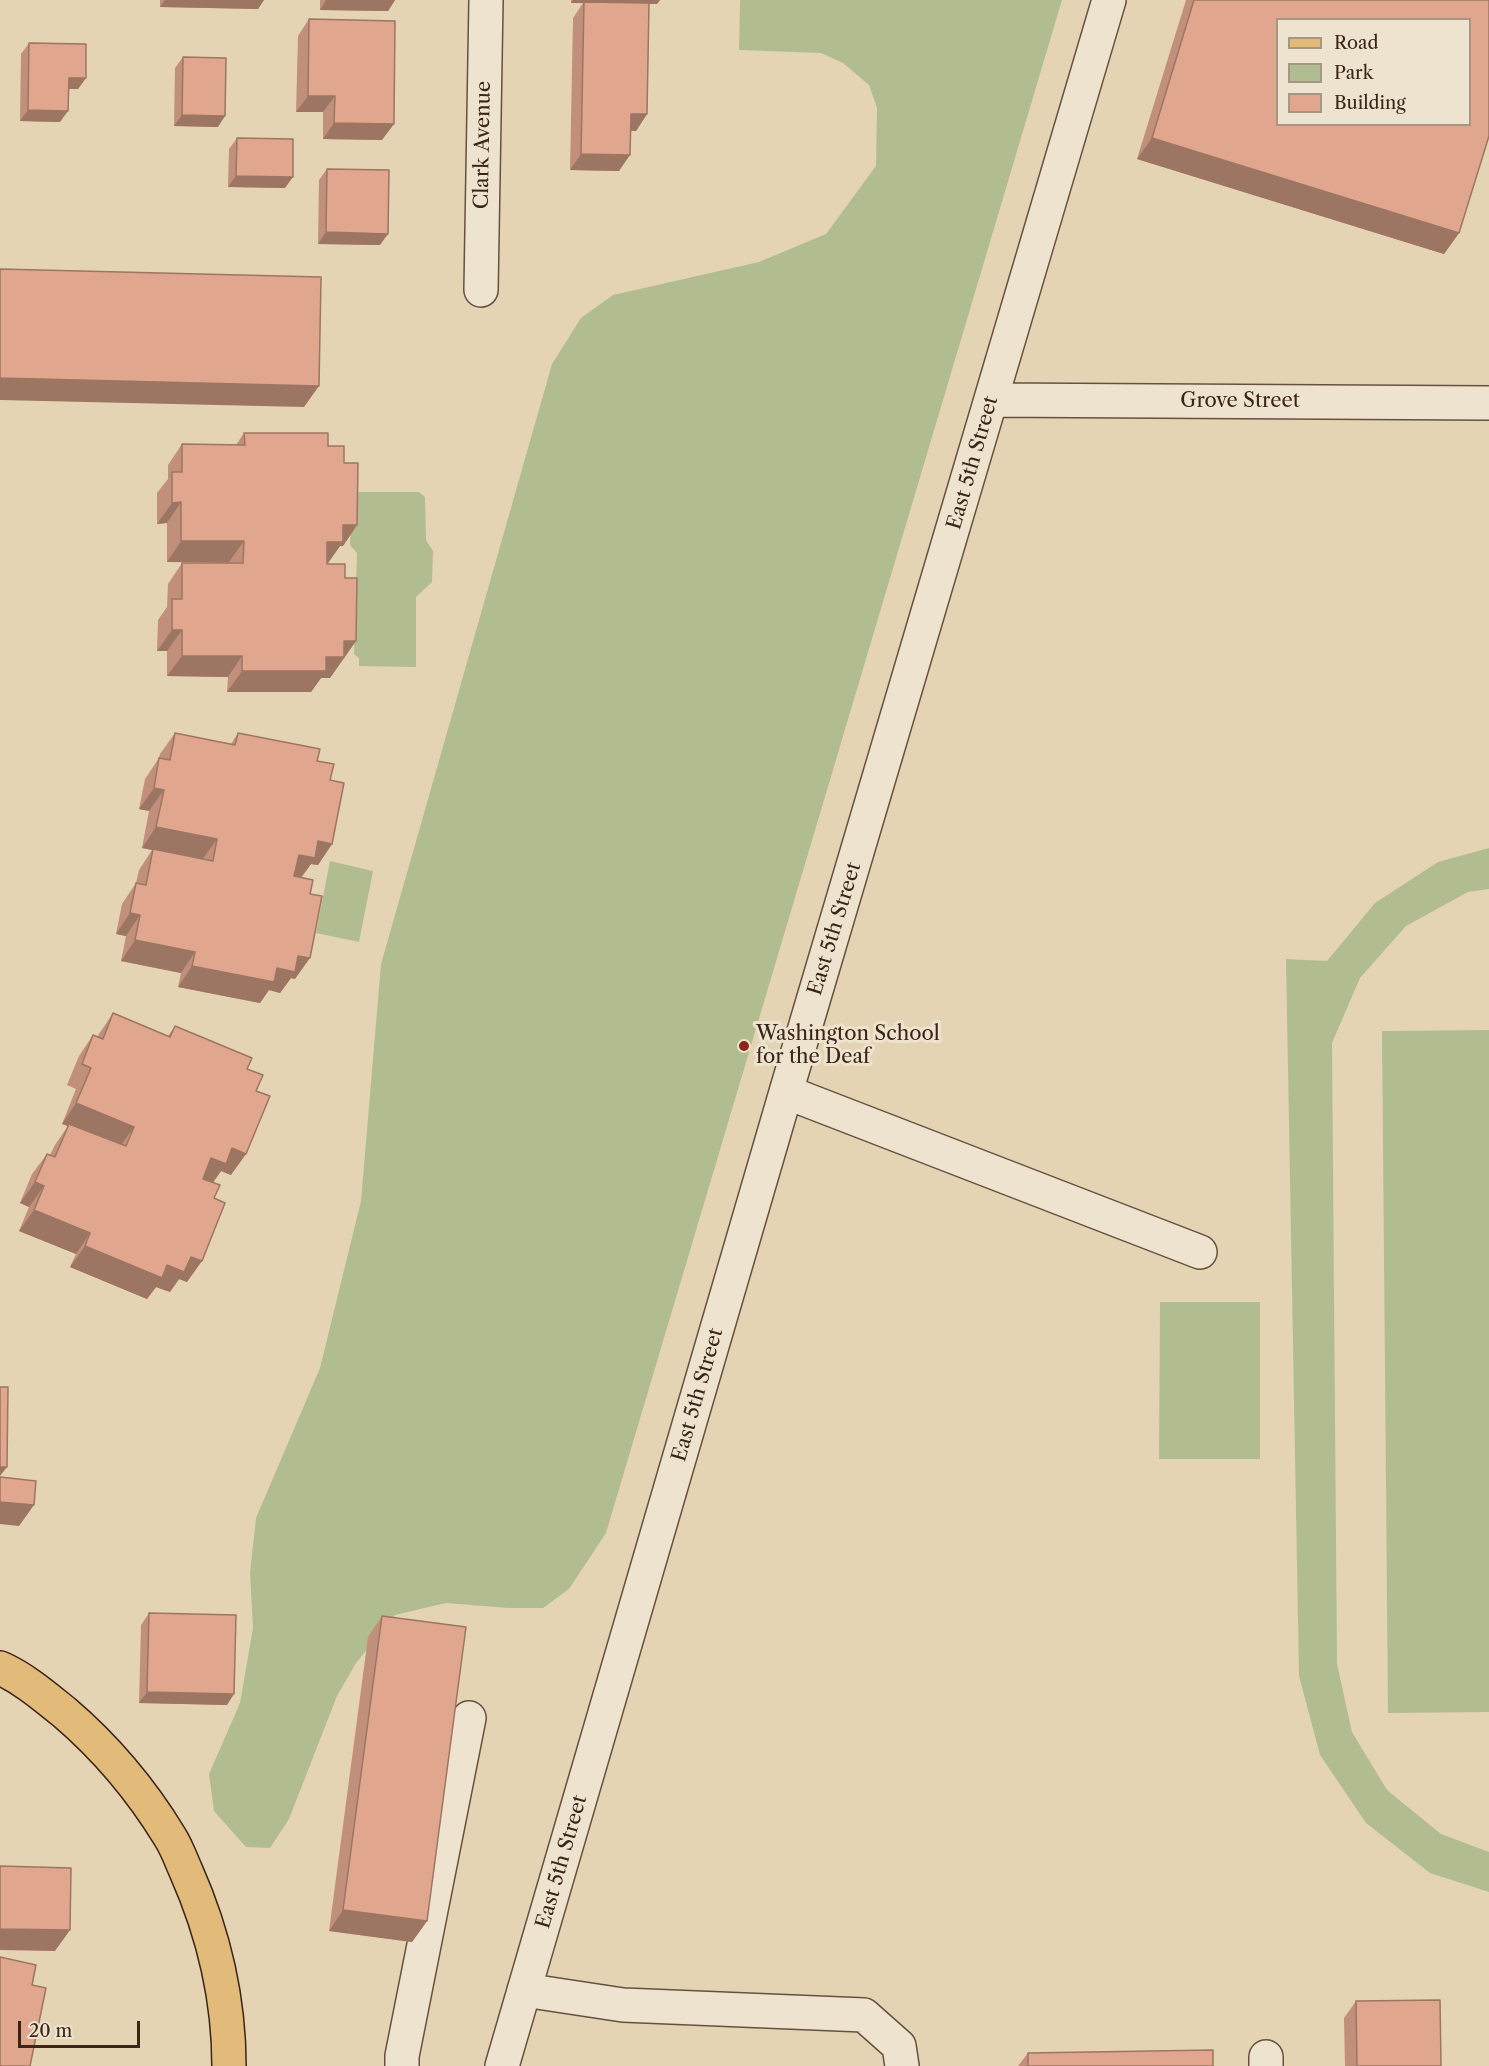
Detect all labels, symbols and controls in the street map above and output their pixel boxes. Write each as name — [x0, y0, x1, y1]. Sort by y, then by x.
legend — [1276, 18, 1471, 126]
text: Road — [1334, 32, 1379, 54]
text: Park — [1334, 62, 1373, 84]
street label: Clark Avenue — [470, 81, 496, 209]
text: Building — [1334, 92, 1406, 114]
street label: Grove Street — [1180, 389, 1300, 413]
street label: East 5th Street — [942, 393, 1004, 533]
street label: East 5th Street — [803, 860, 867, 998]
place label: Washington School for the Deaf — [756, 1022, 940, 1069]
marker: Washington School for the Deaf — [737, 1039, 751, 1053]
street label: East 5th Street — [667, 1325, 729, 1465]
street label: East 5th Street — [531, 1792, 593, 1932]
scale bar — [21, 2009, 142, 2047]
text: 20 m — [29, 2020, 72, 2042]

